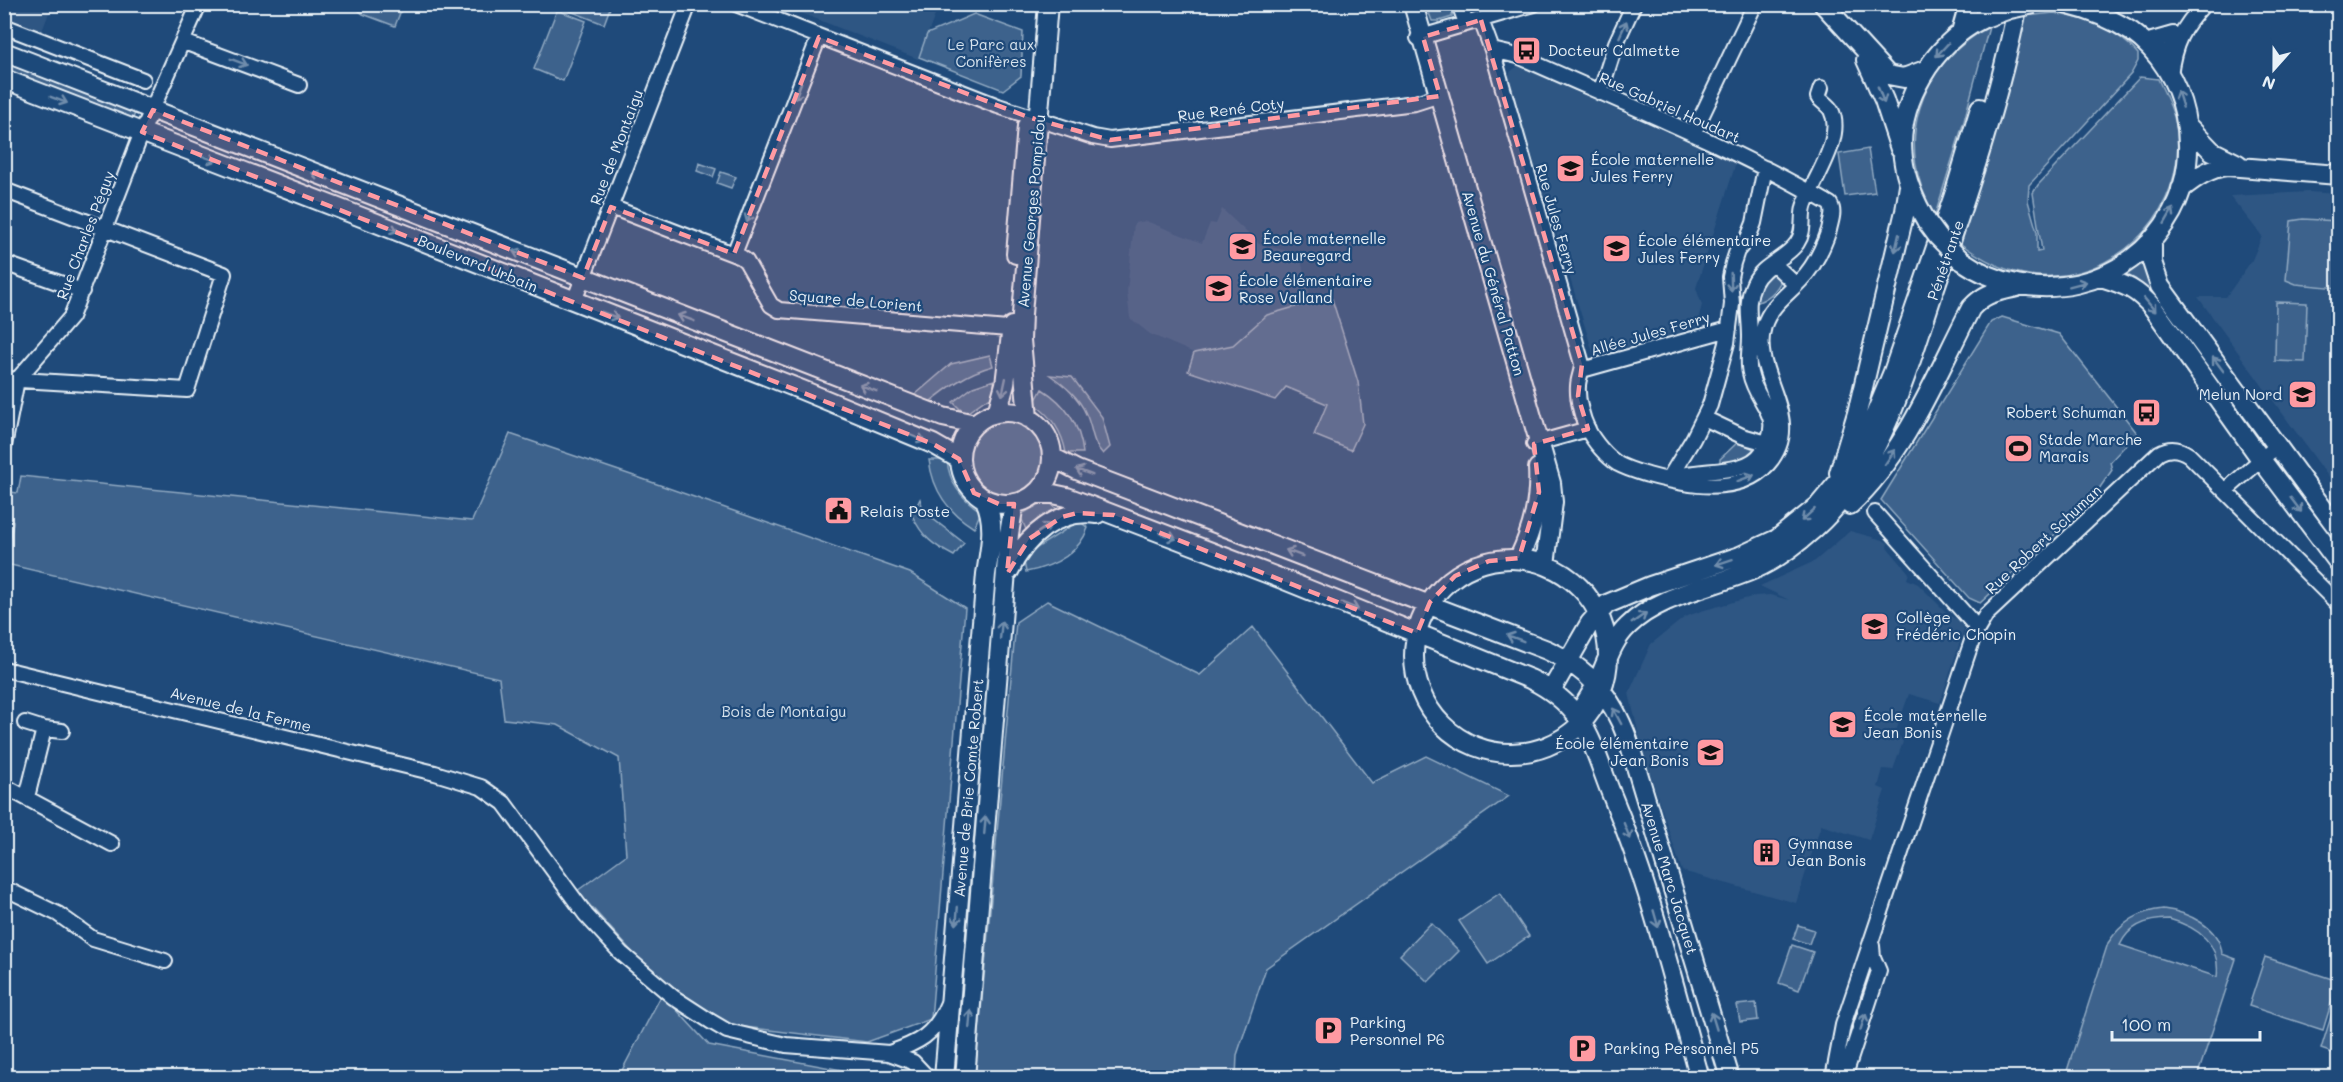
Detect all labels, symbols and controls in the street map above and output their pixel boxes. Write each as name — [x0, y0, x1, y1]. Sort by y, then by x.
one-way arrow — [1617, 20, 1629, 38]
park label: Le Parc aux Conifères — [948, 34, 1035, 71]
bus stop icon: Docteur Calmette — [1511, 34, 1543, 66]
north arrow — [2244, 39, 2304, 99]
place label: Docteur Calmette — [1548, 40, 1680, 60]
one-way arrow — [1935, 43, 1949, 58]
one-way arrow — [229, 58, 248, 69]
street label: Rue Gabriel Houdart — [1596, 67, 1744, 147]
text: N — [2259, 71, 2278, 95]
one-way arrow — [792, 81, 803, 100]
one-way arrow — [1877, 85, 1888, 104]
street label: Rue de Montaigu — [585, 86, 647, 208]
one-way arrow — [2174, 90, 2185, 109]
street label: Rue René Coty — [1177, 93, 1286, 125]
one-way arrow — [49, 95, 68, 106]
street label: Avenue Georges Pompidou — [1013, 113, 1049, 309]
place label: École maternelle Jules Ferry — [1591, 149, 1714, 186]
school or university icon: École maternelle Jules Ferry — [1554, 152, 1586, 184]
one-way arrow — [198, 153, 217, 164]
street label: Rue Jules Ferry — [1532, 161, 1582, 277]
street label: Rue Charles Péguy — [51, 168, 119, 302]
one-way arrow — [311, 170, 330, 181]
street label: Avenue du Général Patton — [1458, 188, 1530, 378]
one-way arrow — [744, 204, 755, 223]
one-way arrow — [2163, 208, 2175, 225]
street label: Pénétrante — [1922, 217, 1968, 303]
one-way arrow — [380, 223, 399, 234]
place label: École maternelle Beauregard — [1263, 228, 1386, 265]
street label: Boulevard Urbain — [415, 230, 541, 296]
place label: École élémentaire Jules Ferry — [1638, 230, 1771, 267]
school or university icon: École maternelle Beauregard — [1226, 231, 1258, 263]
school or university icon: École élémentaire Jules Ferry — [1601, 233, 1633, 265]
one-way arrow — [1891, 233, 1903, 252]
one-way arrow — [512, 248, 531, 259]
place label: École élémentaire Rose Valland — [1239, 270, 1372, 307]
one-way arrow — [1725, 272, 1737, 292]
school or university icon: École élémentaire Rose Valland — [1202, 273, 1234, 305]
one-way arrow — [2068, 277, 2087, 289]
street label: Square de Lorient — [788, 284, 924, 316]
one-way arrow — [2144, 297, 2157, 313]
street label: Allée Jules Ferry — [1588, 306, 1712, 360]
one-way arrow — [600, 310, 619, 321]
one-way arrow — [677, 312, 696, 323]
one-way arrow — [2211, 356, 2224, 372]
one-way arrow — [997, 377, 1009, 396]
school or university icon: Melun Nord — [2287, 378, 2319, 410]
one-way arrow — [859, 382, 878, 393]
place label: Melun Nord — [2199, 384, 2282, 404]
bus stop icon: Robert Schuman — [2131, 396, 2163, 428]
place label: Robert Schuman — [2006, 402, 2126, 422]
place label: Stade Marche Marais — [2039, 429, 2142, 466]
sports icon: Stade Marche Marais — [2002, 432, 2034, 464]
one-way arrow — [908, 433, 926, 444]
one-way arrow — [1884, 449, 1896, 466]
one-way arrow — [1075, 466, 1094, 477]
one-way arrow — [1736, 472, 1755, 483]
street label: Rue Robert Schuman — [1981, 480, 2105, 598]
public building icon: Relais Poste — [823, 495, 855, 527]
one-way arrow — [2289, 496, 2302, 512]
place label: Relais Poste — [860, 501, 950, 521]
one-way arrow — [1801, 507, 1816, 522]
one-way arrow — [1034, 523, 1051, 535]
one-way arrow — [1159, 531, 1177, 542]
one-way arrow — [1285, 547, 1303, 558]
one-way arrow — [1715, 557, 1734, 568]
one-way arrow — [1341, 601, 1359, 612]
place label: Collège Frédéric Chopin — [1896, 607, 2016, 644]
school or university icon: Collège Frédéric Chopin — [1859, 610, 1891, 642]
one-way arrow — [1630, 612, 1646, 624]
one-way arrow — [996, 621, 1007, 641]
one-way arrow — [1506, 632, 1525, 643]
street label: Avenue de Brie Comte Robert — [948, 678, 988, 898]
street label: Avenue de la Ferme — [168, 682, 314, 736]
park label: Bois de Montaigu — [721, 701, 847, 721]
place label: École maternelle Jean Bonis — [1864, 705, 1987, 742]
one-way arrow — [1611, 707, 1622, 725]
school or university icon: École maternelle Jean Bonis — [1827, 708, 1859, 740]
place label: École élémentaire Jean Bonis — [1556, 733, 1689, 770]
school or university icon: École élémentaire Jean Bonis — [1694, 736, 1726, 768]
street label: Avenue Marc Jacquet — [1637, 799, 1703, 957]
one-way arrow — [980, 815, 991, 835]
one-way arrow — [1622, 821, 1633, 839]
place label: Gymnase Jean Bonis — [1788, 833, 1866, 870]
building icon: Gymnase Jean Bonis — [1751, 836, 1783, 868]
one-way arrow — [952, 905, 963, 925]
one-way arrow — [1650, 909, 1662, 928]
scale bar — [2112, 1004, 2260, 1042]
one-way arrow — [965, 1010, 976, 1030]
place label: Parking Personnel P6 — [1350, 1012, 1445, 1049]
one-way arrow — [1708, 1012, 1719, 1031]
text: 100 m — [2121, 1012, 2171, 1036]
one-way arrow — [1858, 1013, 1869, 1032]
parking icon: Parking Personnel P6 — [1313, 1015, 1345, 1047]
parking icon: Parking Personnel P5 — [1567, 1032, 1599, 1064]
place label: Parking Personnel P5 — [1604, 1038, 1759, 1058]

